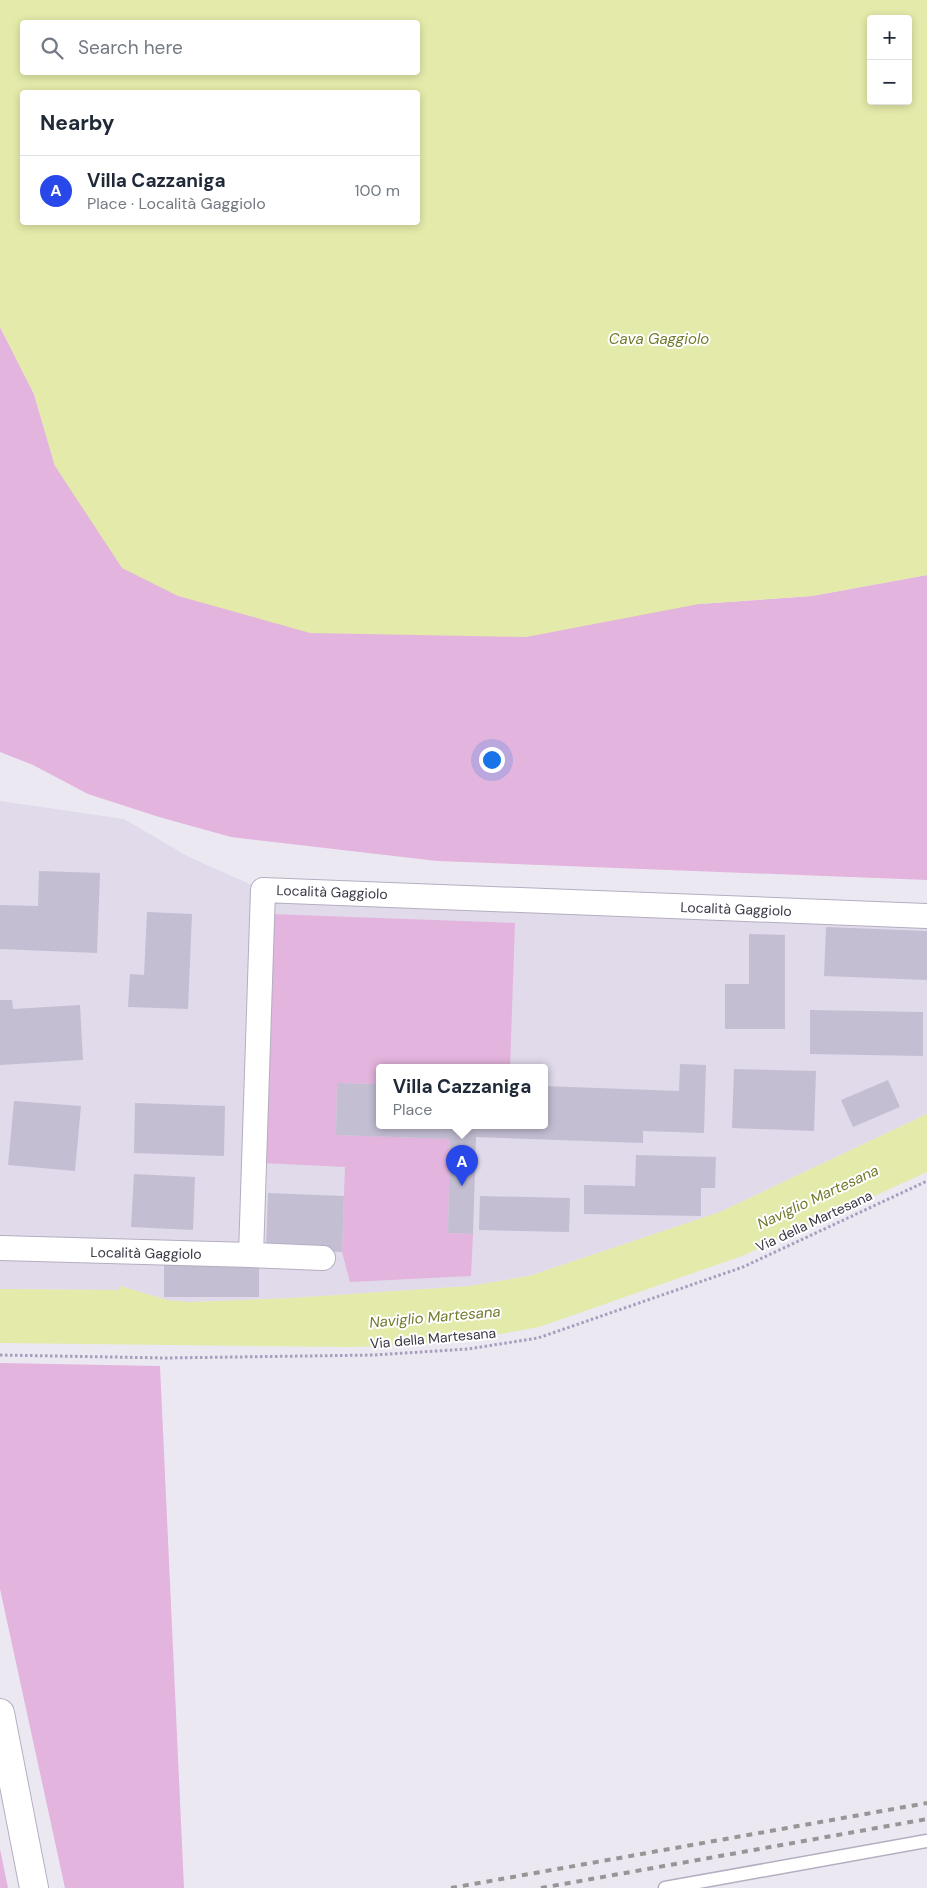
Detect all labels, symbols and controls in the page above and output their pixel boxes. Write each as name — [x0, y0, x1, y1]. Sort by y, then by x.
map controls — [867, 15, 912, 105]
button: + — [867, 15, 912, 60]
search box — [20, 20, 420, 75]
icon: search — [38, 34, 66, 62]
text: Search here — [78, 35, 183, 60]
button: − — [867, 60, 912, 105]
text: Nearby — [40, 109, 114, 137]
text: Villa Cazzaniga — [87, 168, 226, 193]
text: A — [50, 180, 62, 201]
text: 100 m — [355, 180, 400, 201]
text: Place · Località Gaggiolo — [87, 193, 266, 214]
water label: Cava Gaggiolo — [609, 329, 709, 349]
your location — [479, 747, 505, 773]
street label: Località Gaggiolo — [276, 881, 388, 903]
street label: Località Gaggiolo — [680, 898, 792, 920]
popup — [376, 1064, 548, 1129]
text: Villa Cazzaniga — [393, 1074, 531, 1099]
text: Place — [393, 1099, 432, 1120]
pin: A — [446, 1145, 478, 1186]
water label: Naviglio Martesana — [754, 1160, 882, 1234]
street label: Via della Martesana — [753, 1186, 875, 1256]
street label: Località Gaggiolo — [90, 1243, 202, 1263]
water label: Naviglio Martesana — [368, 1301, 502, 1333]
street label: Via della Martesana — [369, 1324, 497, 1352]

